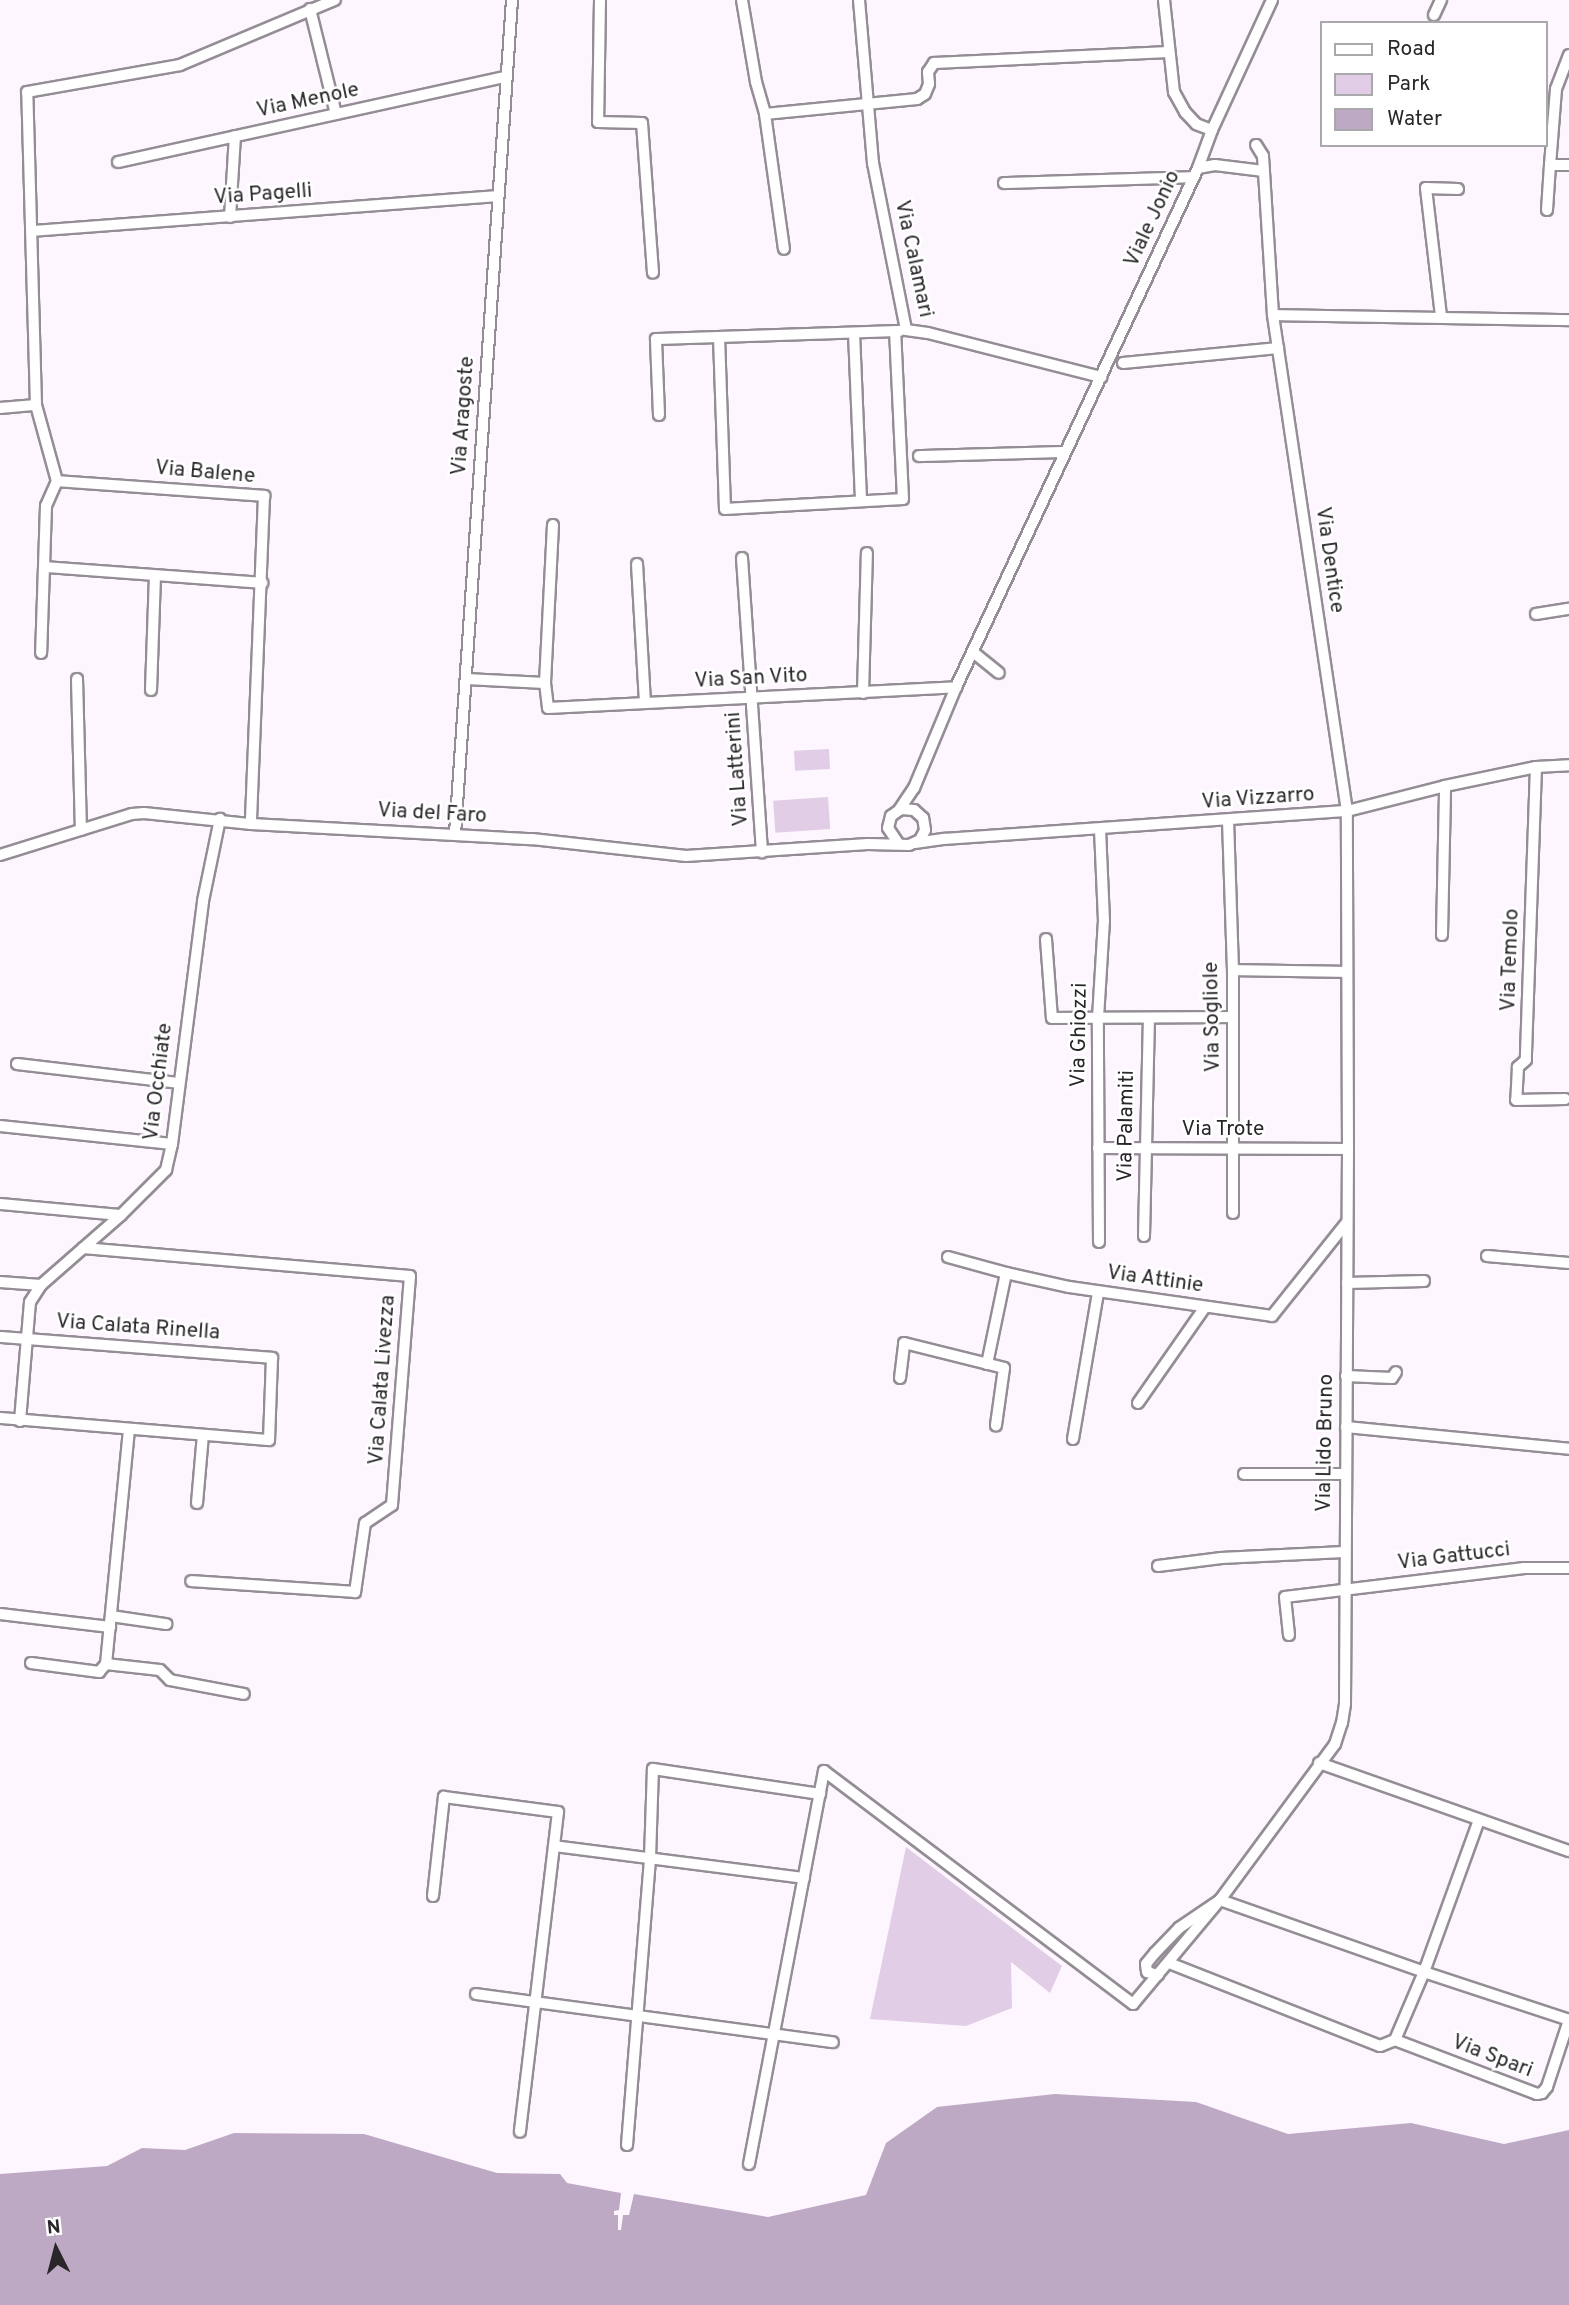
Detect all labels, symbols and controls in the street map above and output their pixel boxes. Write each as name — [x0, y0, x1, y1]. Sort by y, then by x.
legend — [1320, 21, 1548, 147]
text: Road — [1387, 36, 1436, 63]
text: Park — [1387, 71, 1430, 98]
street label: Via Menole — [254, 78, 362, 124]
text: Water — [1387, 106, 1442, 133]
street label: Viale Jonio — [1120, 167, 1186, 271]
street label: Via Pagelli — [213, 179, 313, 211]
street label: Via Calamari — [888, 198, 938, 320]
street label: Via Aragoste — [447, 355, 481, 477]
street label: Via Balene — [154, 456, 256, 490]
street label: Via Dentice — [1309, 505, 1349, 615]
street label: Via San Vito — [693, 663, 809, 695]
street label: Via Latterini — [721, 711, 755, 827]
street label: Via Vizzarro — [1200, 782, 1316, 816]
street label: Via del Faro — [377, 799, 487, 829]
street label: Via Temolo — [1497, 908, 1525, 1012]
street label: Via Sogliole — [1199, 962, 1227, 1072]
street label: Via Ghiozzi — [1066, 982, 1094, 1088]
street label: Via Occhiate — [139, 1022, 179, 1142]
street label: Via Palamiti — [1113, 1070, 1141, 1182]
street label: Via Trote — [1181, 1117, 1265, 1143]
street label: Via Attinie — [1105, 1261, 1205, 1299]
street label: Via Calata Livezza — [364, 1294, 402, 1466]
street label: Via Calata Rinella — [55, 1310, 221, 1346]
street label: Via Lido Bruno — [1312, 1374, 1340, 1512]
street label: Via Gattucci — [1396, 1538, 1512, 1576]
street label: Via Spari — [1448, 2030, 1536, 2084]
north arrow — [21, 2214, 91, 2284]
text: N — [46, 2215, 62, 2241]

